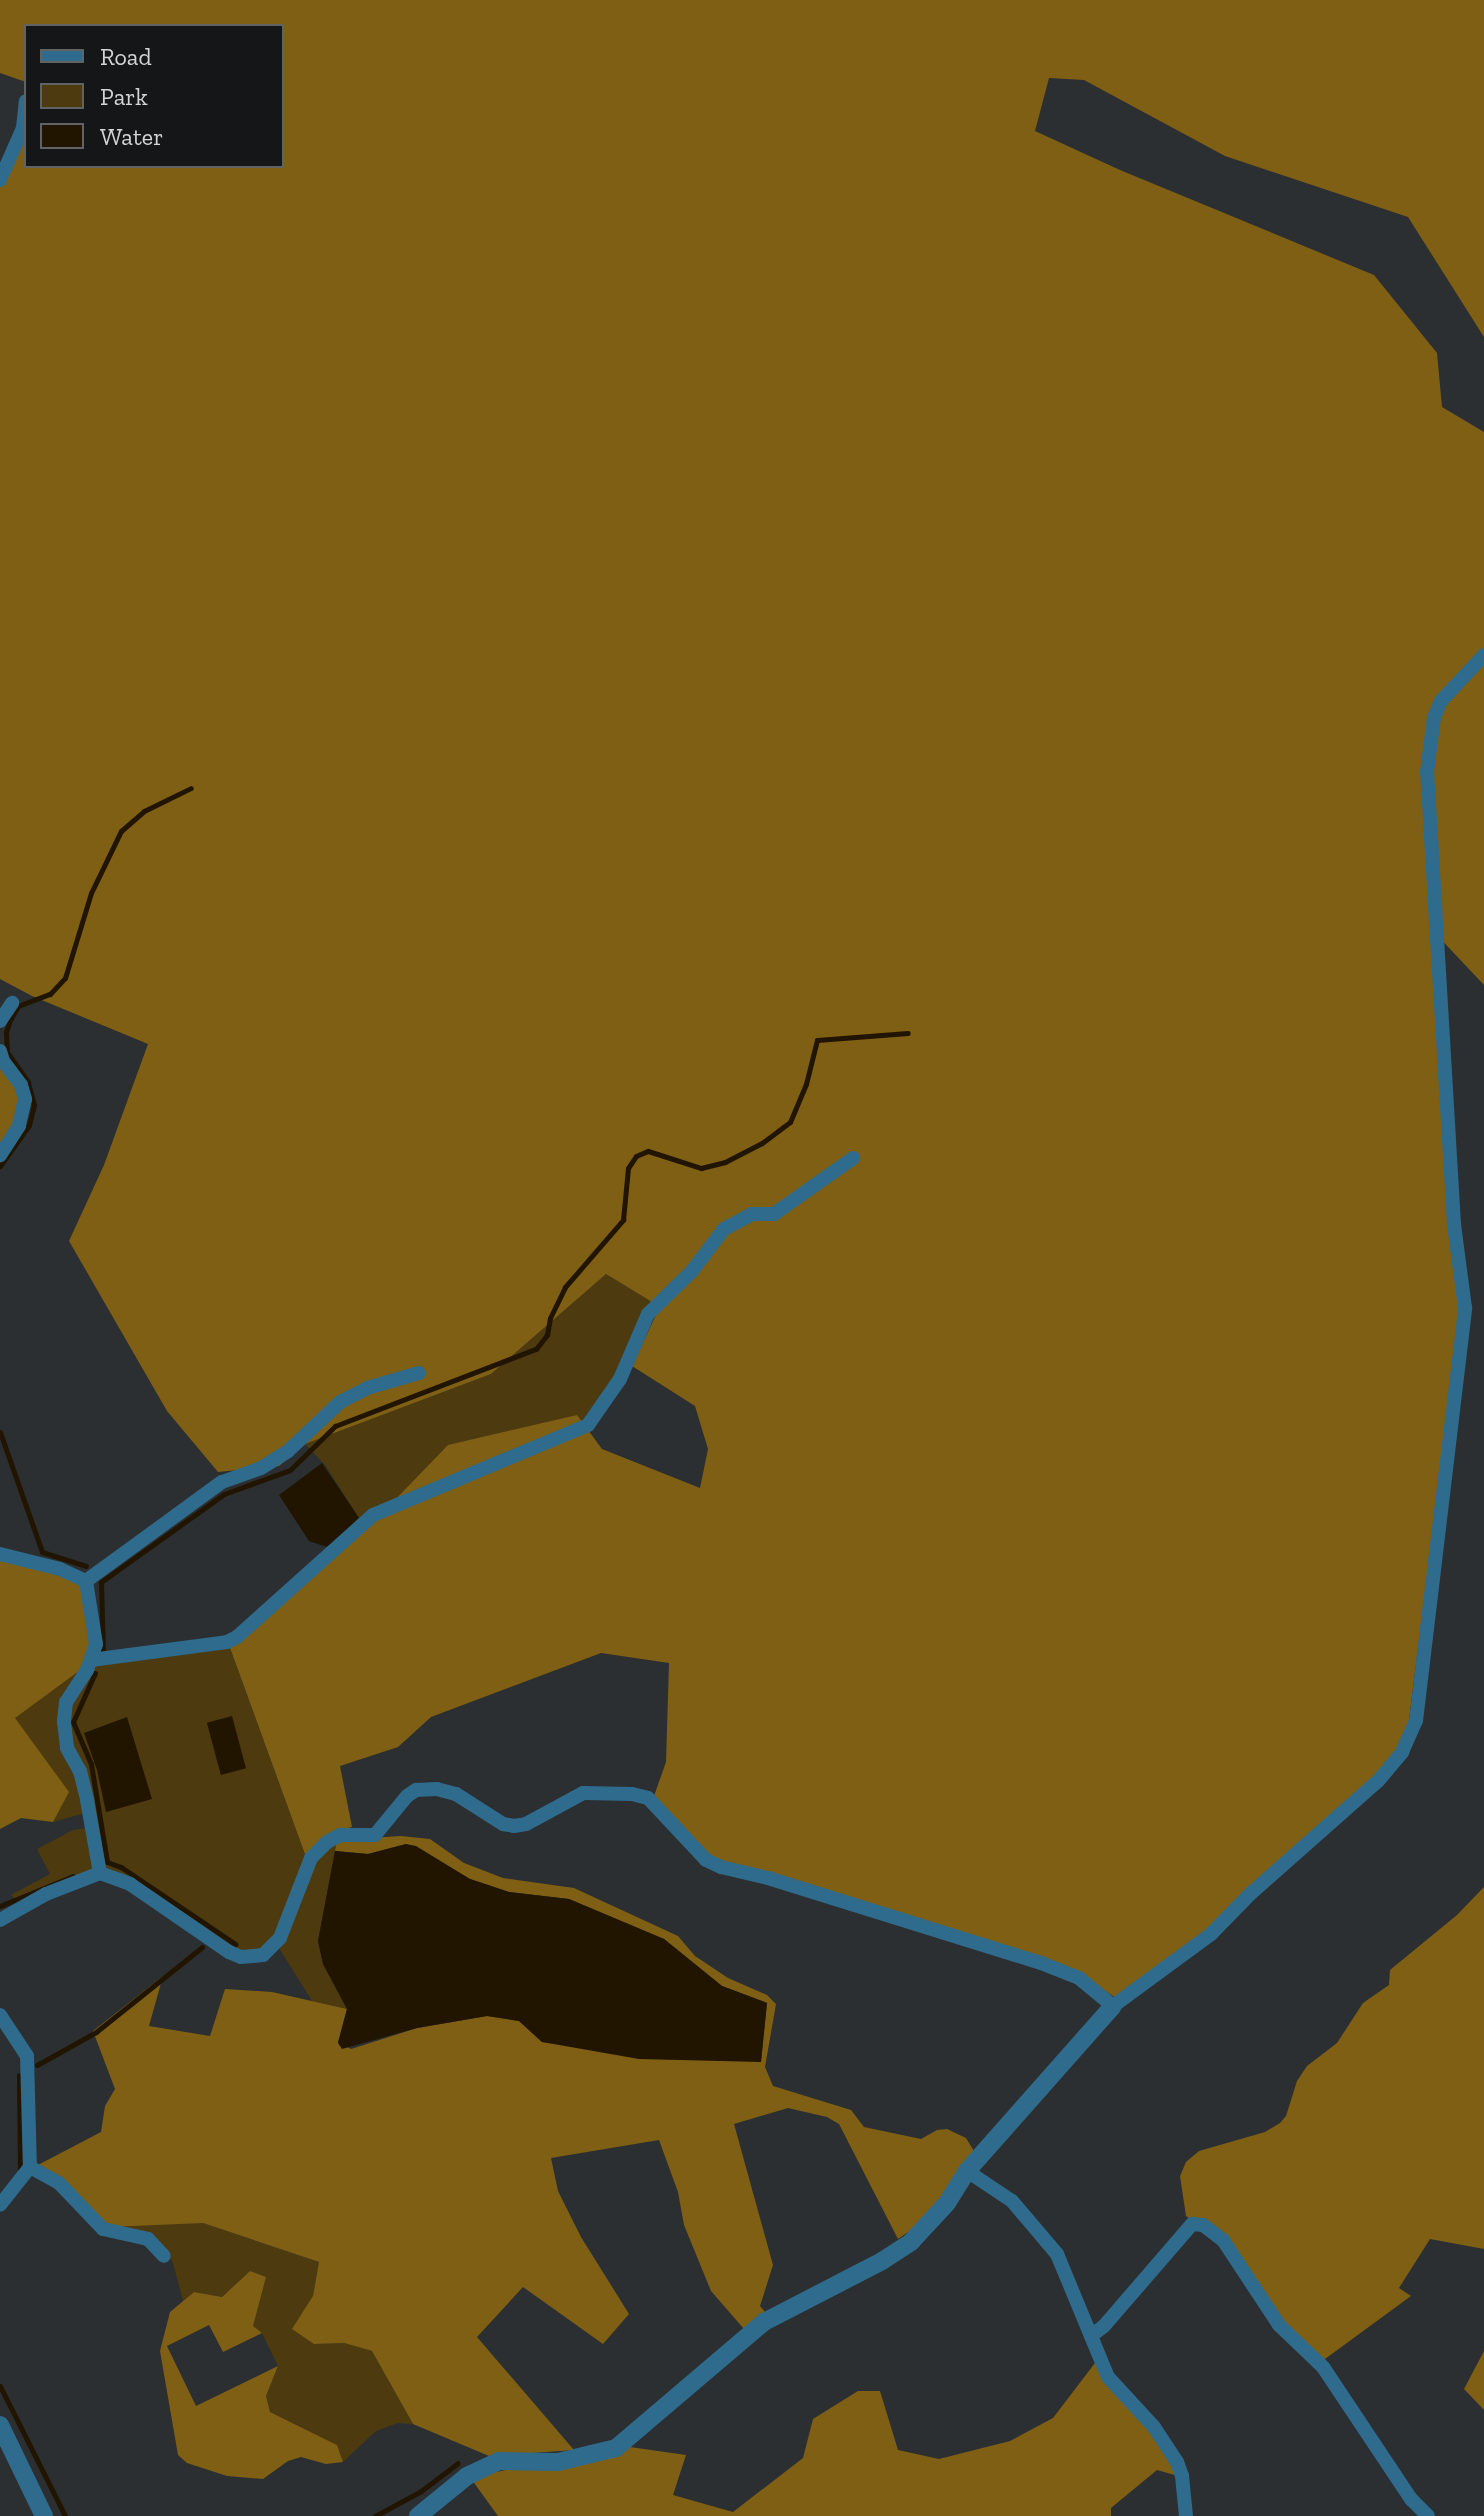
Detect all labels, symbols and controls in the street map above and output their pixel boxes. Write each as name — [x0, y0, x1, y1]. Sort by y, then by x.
legend — [24, 24, 284, 168]
text: Road — [100, 42, 152, 71]
text: Park — [100, 82, 148, 111]
text: Water — [100, 122, 163, 151]

